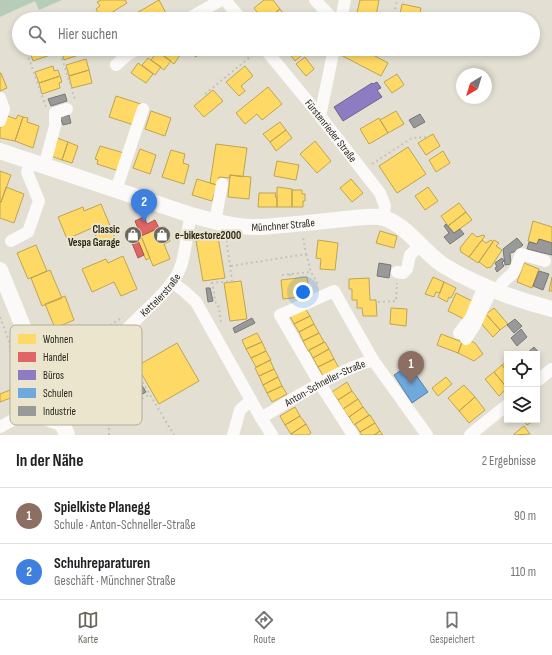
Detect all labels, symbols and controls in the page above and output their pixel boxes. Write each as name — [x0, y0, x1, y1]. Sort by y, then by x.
search box — [12, 12, 540, 56]
icon: search — [26, 23, 48, 45]
text: Hier suchen — [58, 25, 118, 44]
north arrow — [456, 68, 492, 104]
street label: Fürstenrieder Straße — [302, 97, 359, 165]
pin: 2 — [131, 189, 157, 222]
street label: Münchner Straße — [252, 216, 315, 234]
place label: Classic Vespa Garage — [68, 223, 120, 249]
shop icon: Classic Vespa Garage — [123, 225, 143, 245]
shop icon: e-bikestore2000 — [152, 225, 172, 245]
place label: e-bikestore2000 — [175, 229, 241, 242]
street label: Kettelerstraße — [138, 271, 183, 319]
your location — [293, 282, 313, 302]
legend — [10, 325, 142, 425]
text: Wohnen — [43, 333, 73, 346]
text: Handel — [43, 351, 69, 364]
pin: 1 — [398, 351, 424, 384]
map controls — [504, 351, 540, 423]
button: locate — [504, 351, 540, 387]
street label: Anton-Schneller-Straße — [281, 357, 367, 410]
text: Büros — [43, 369, 64, 382]
text: Schulen — [43, 387, 73, 400]
button: layers — [504, 387, 540, 423]
text: Industrie — [43, 405, 76, 418]
text: In der Nähe — [16, 451, 83, 471]
text: 2 Ergebnisse — [482, 453, 536, 469]
text: Spielkiste Planegg — [54, 498, 150, 517]
text: 1 — [26, 508, 32, 524]
text: 90 m — [514, 508, 536, 524]
text: Schule · Anton-Schneller-Straße — [54, 517, 195, 533]
text: Schuhreparaturen — [54, 554, 150, 573]
text: 2 — [26, 564, 32, 580]
text: 110 m — [511, 564, 536, 580]
text: Geschäft · Münchner Straße — [54, 573, 175, 589]
tab: Karte — [77, 609, 99, 646]
tab: Route — [253, 609, 275, 646]
tab: Gespeichert — [430, 609, 475, 646]

